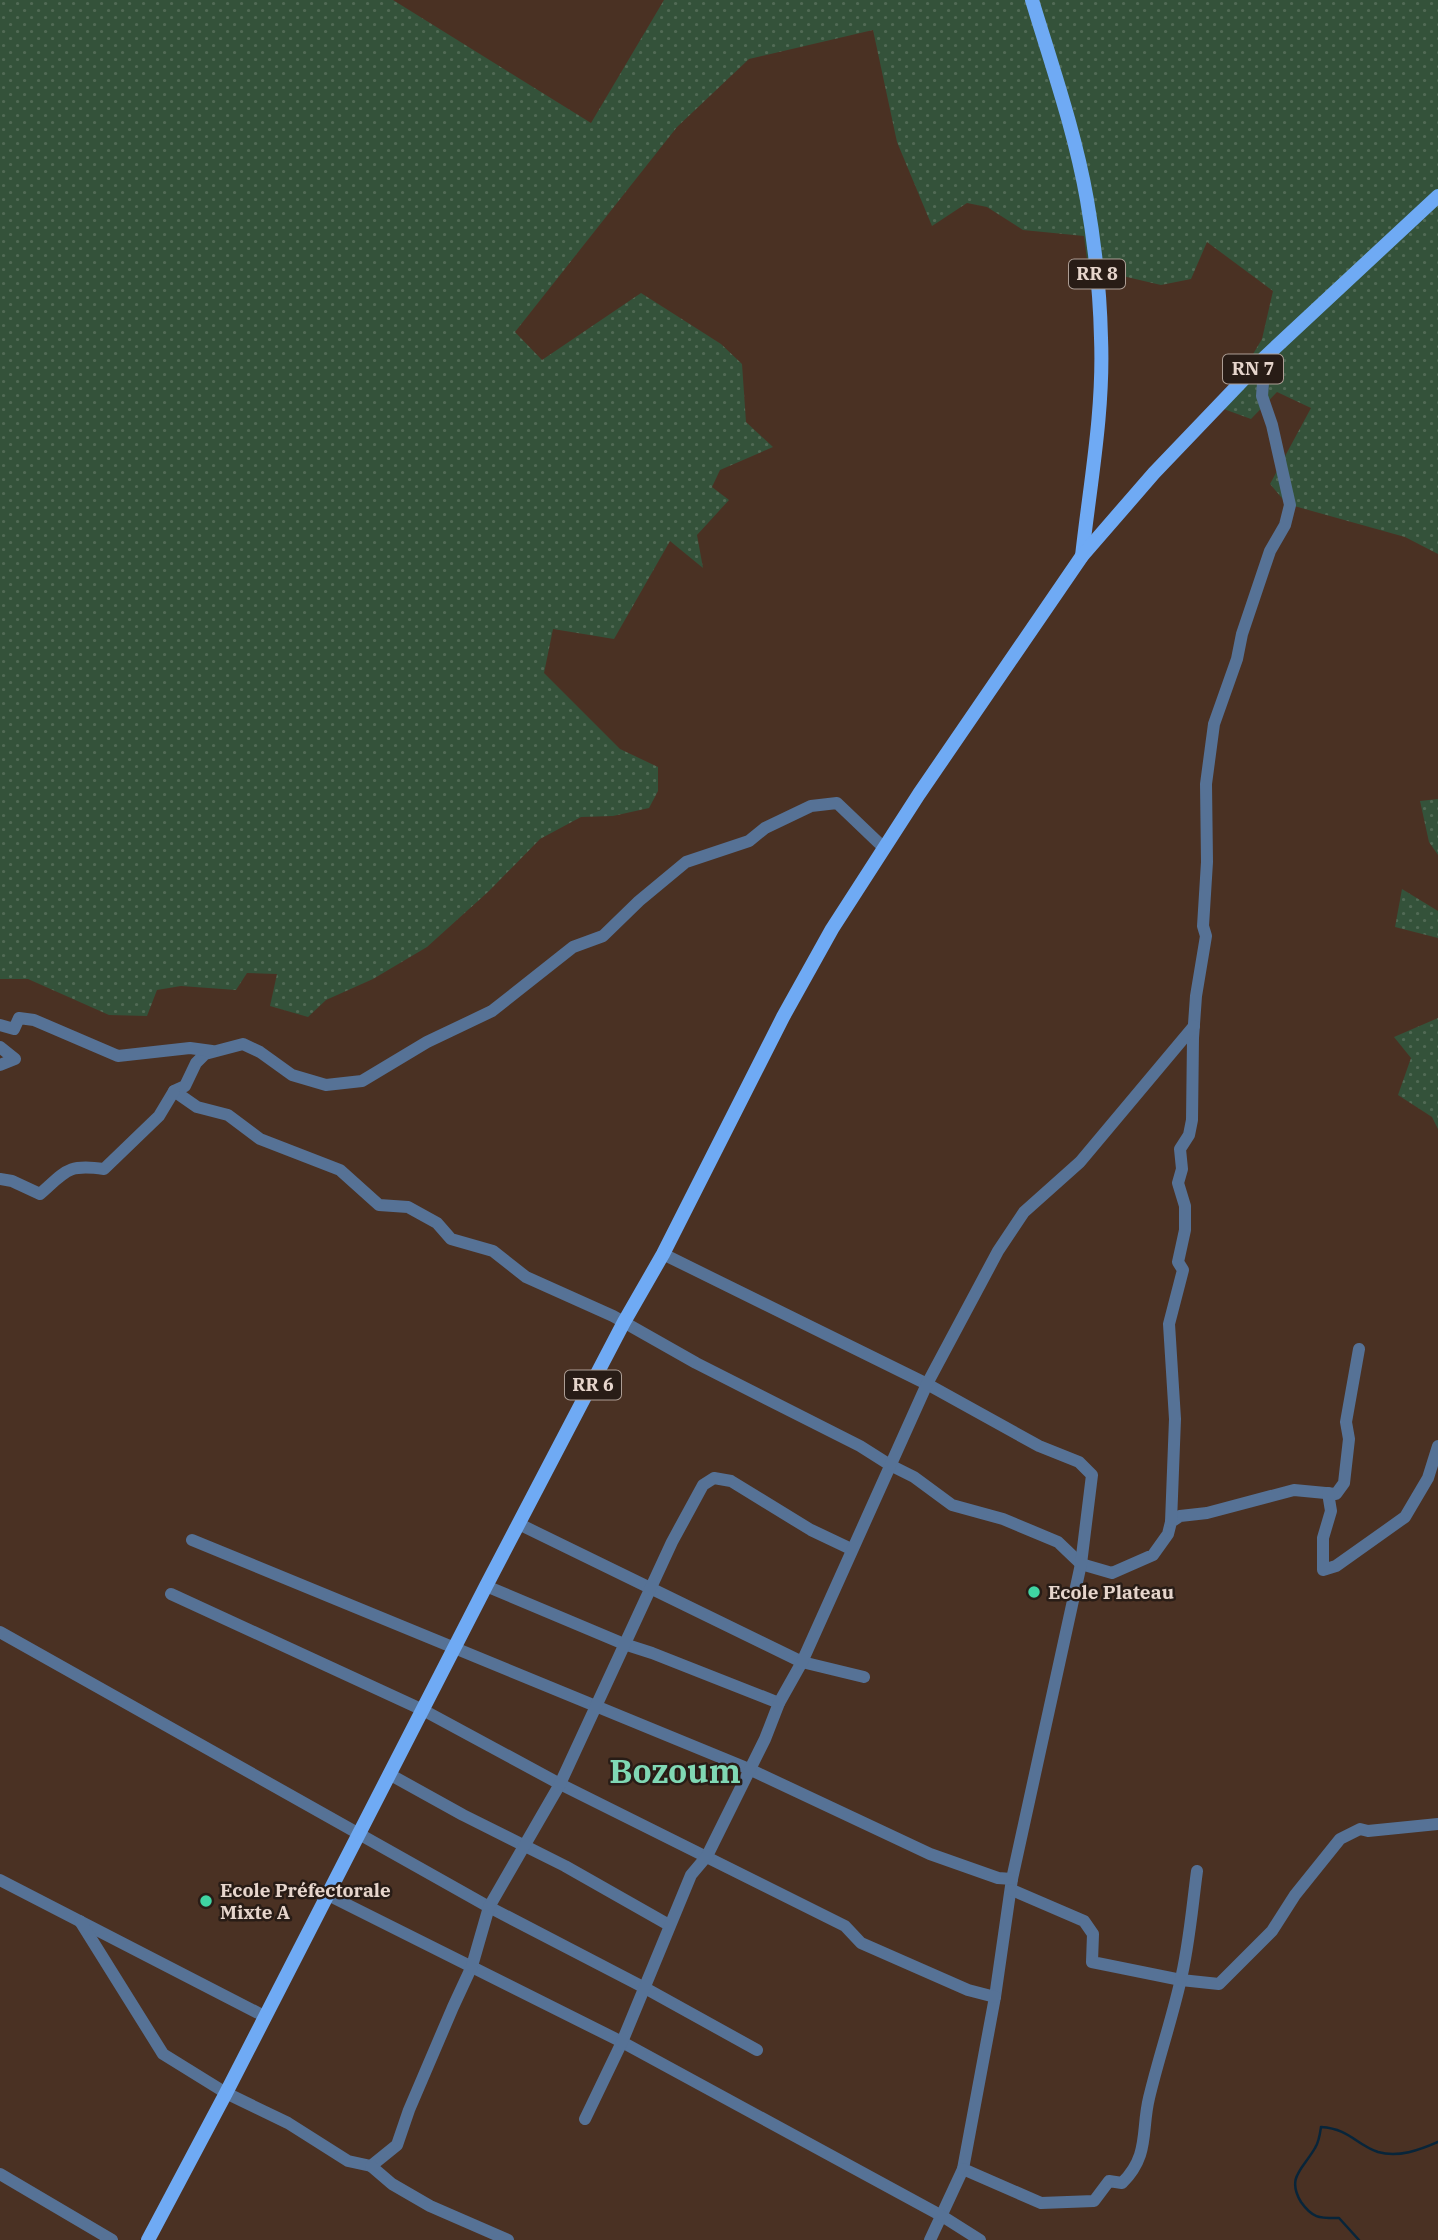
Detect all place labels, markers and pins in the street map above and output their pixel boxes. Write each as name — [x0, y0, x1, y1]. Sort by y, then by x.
place label: Ecole Plateau — [1048, 1580, 1174, 1604]
marker: Ecole Plateau — [1026, 1584, 1042, 1600]
place label: Ecole Préfectorale Mixte A — [220, 1878, 391, 1924]
marker: Ecole Préfectorale Mixte A — [198, 1893, 214, 1909]

